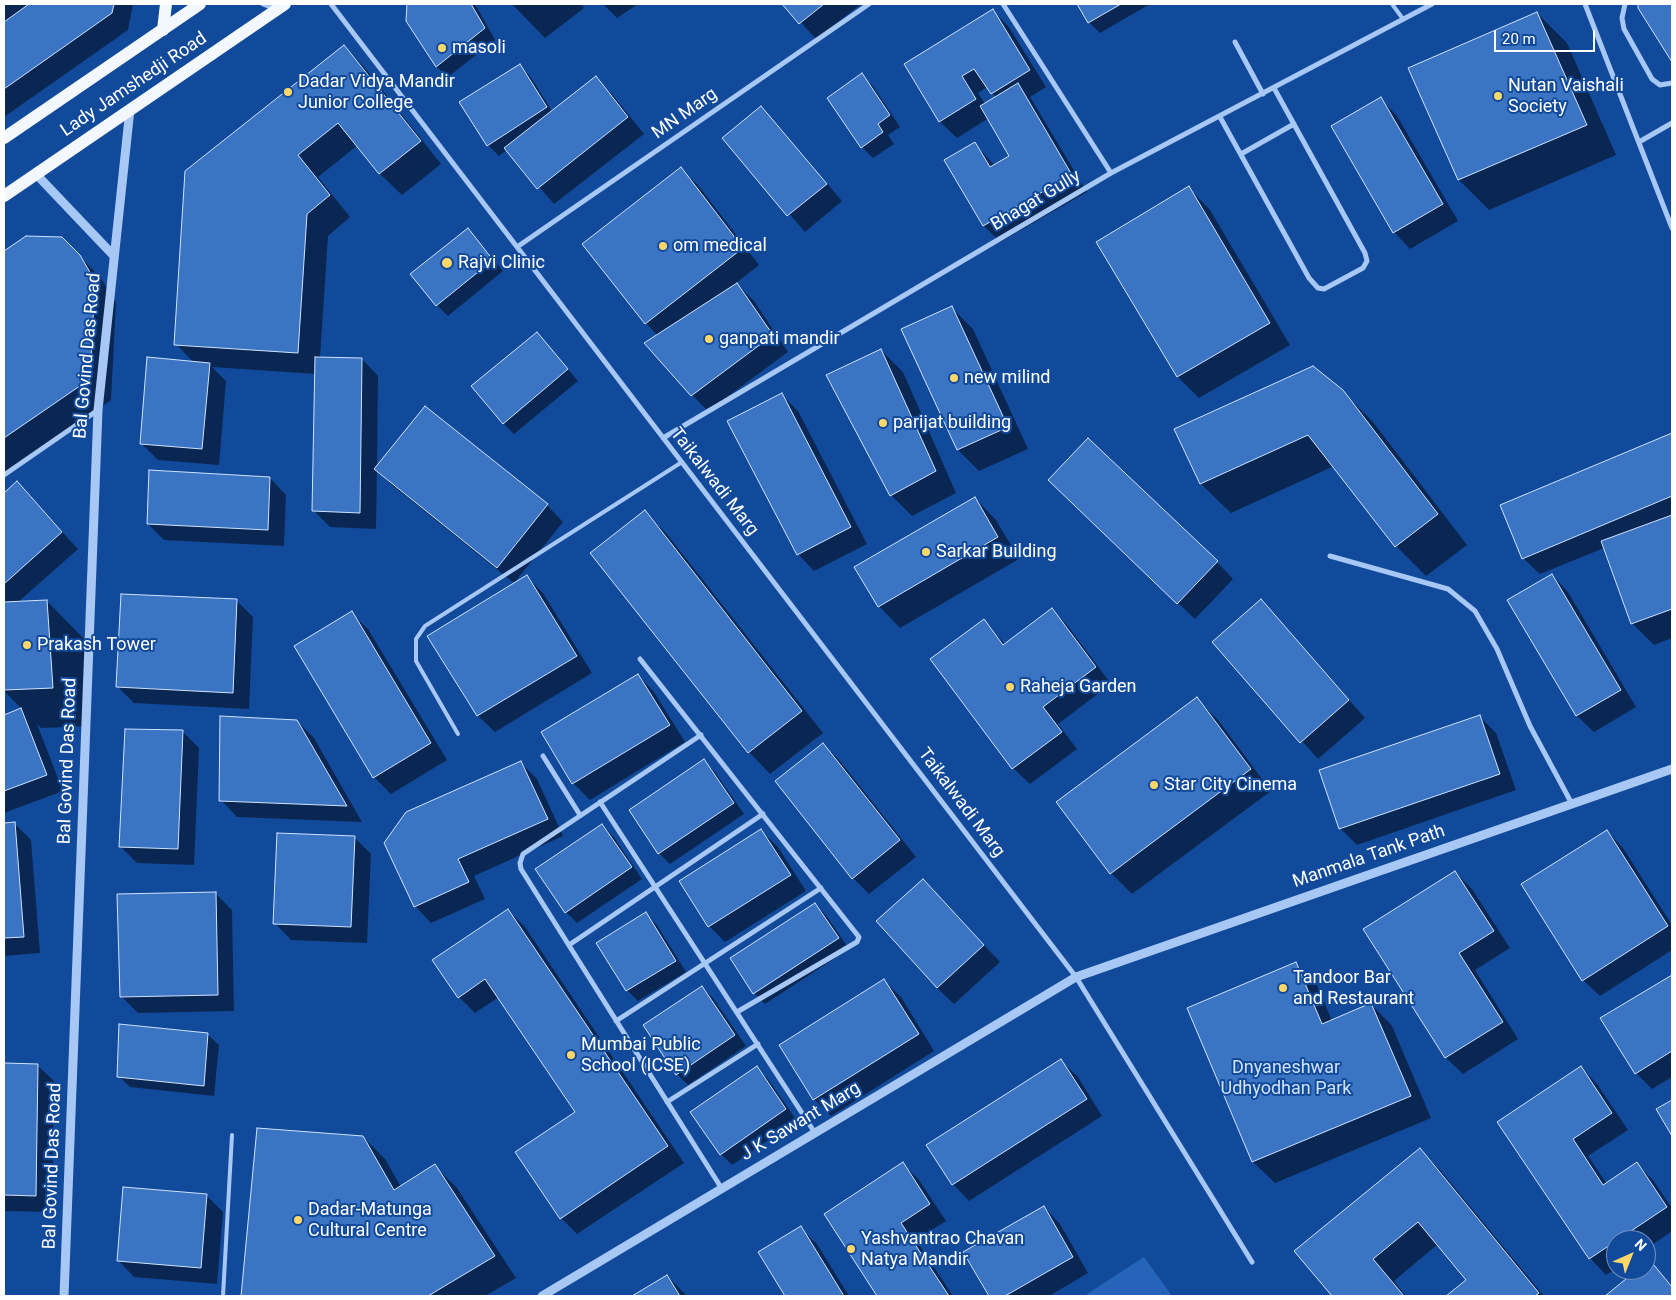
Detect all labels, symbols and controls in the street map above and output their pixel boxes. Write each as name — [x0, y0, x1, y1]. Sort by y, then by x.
scale bar — [1496, 20, 1597, 52]
street label: Lady Jamshedji Road — [57, 28, 211, 142]
text: 20 m — [1502, 30, 1536, 48]
place label: masoli — [452, 37, 506, 59]
marker: masoli — [436, 42, 448, 54]
place label: Dadar Vidya Mandir Junior College — [298, 71, 455, 114]
place label: Nutan Vaishali Society — [1508, 75, 1624, 118]
street label: MN Marg — [648, 84, 722, 144]
marker: Dadar Vidya Mandir Junior College — [282, 86, 294, 98]
marker: Nutan Vaishali Society — [1492, 90, 1504, 102]
street label: Bhagat Gully — [987, 166, 1085, 236]
place label: om medical — [673, 235, 767, 257]
marker: om medical — [657, 240, 669, 252]
place label: Rajvi Clinic — [458, 252, 545, 274]
marker: Rajvi Clinic — [440, 256, 454, 270]
street label: Bal Govind Das Road — [70, 272, 106, 440]
place label: ganpati mandir — [719, 328, 840, 350]
marker: ganpati mandir — [703, 333, 715, 345]
place label: new milind — [964, 367, 1050, 389]
marker: new milind — [948, 372, 960, 384]
place label: parijat building — [893, 412, 1011, 434]
marker: parijat building — [877, 417, 889, 429]
street label: Taikalwadi Marg — [665, 424, 763, 540]
place label: Sarkar Building — [936, 541, 1057, 563]
marker: Sarkar Building — [920, 546, 932, 558]
place label: Prakash Tower — [37, 634, 156, 656]
marker: Prakash Tower — [21, 639, 33, 651]
place label: Raheja Garden — [1020, 676, 1137, 698]
street label: Bal Govind Das Road — [54, 677, 82, 845]
marker: Raheja Garden — [1004, 681, 1016, 693]
street label: Taikalwadi Marg — [913, 744, 1009, 862]
place label: Star City Cinema — [1164, 774, 1297, 796]
marker: Star City Cinema — [1148, 779, 1160, 791]
street label: Manmala Tank Path — [1290, 821, 1448, 893]
place label: Tandoor Bar and Restaurant — [1293, 967, 1414, 1010]
marker: Tandoor Bar and Restaurant — [1277, 982, 1289, 994]
place label: Mumbai Public School (ICSE) — [581, 1034, 701, 1076]
marker: Mumbai Public School (ICSE) — [565, 1049, 577, 1061]
park label: Dnyaneshwar Udhyodhan Park — [1221, 1057, 1351, 1100]
street label: J K Sawant Marg — [737, 1078, 865, 1166]
street label: Bal Govind Das Road — [39, 1082, 67, 1250]
place label: Dadar-Matunga Cultural Centre — [308, 1199, 432, 1242]
marker: Dadar-Matunga Cultural Centre — [292, 1214, 304, 1226]
place label: Yashvantrao Chavan Natya Mandir — [861, 1228, 1024, 1270]
north arrow — [1606, 1230, 1656, 1280]
text: N — [1632, 1236, 1650, 1254]
marker: Yashvantrao Chavan Natya Mandir — [845, 1243, 857, 1255]

